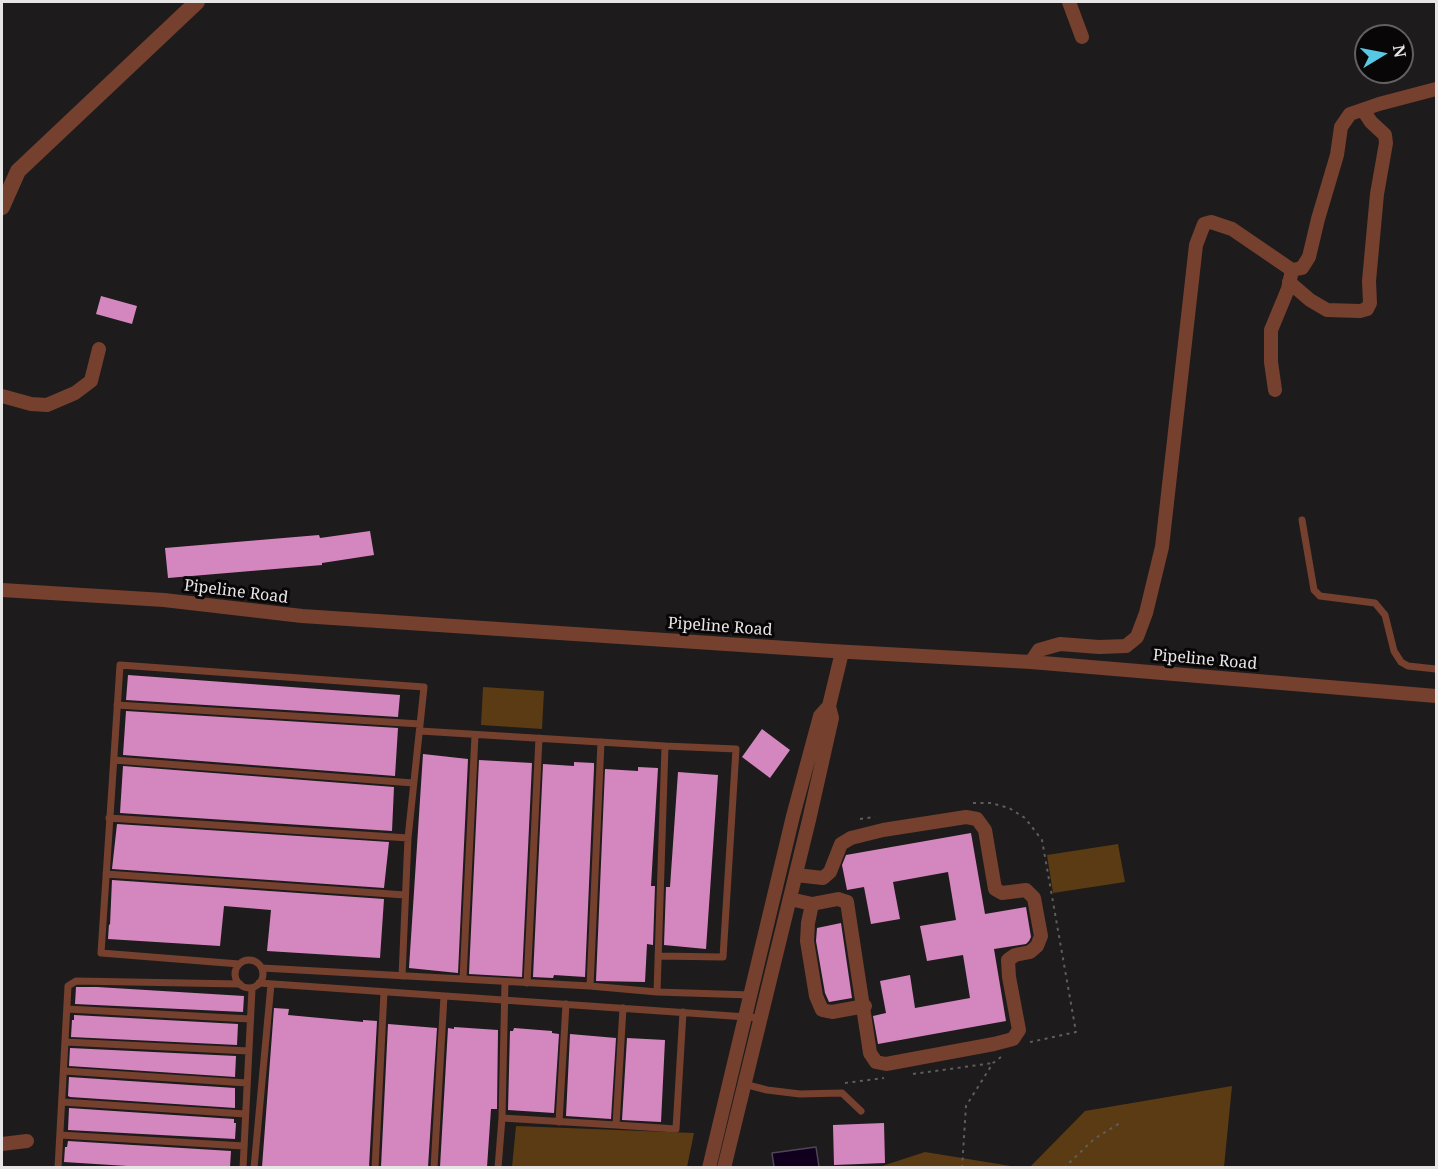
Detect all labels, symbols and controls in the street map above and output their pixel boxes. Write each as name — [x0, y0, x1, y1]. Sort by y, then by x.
north arrow — [1354, 24, 1414, 84]
text: N — [1388, 43, 1412, 59]
street label: Pipeline Road — [183, 576, 289, 608]
street label: Pipeline Road — [667, 614, 773, 640]
street label: Pipeline Road — [1152, 646, 1258, 674]

